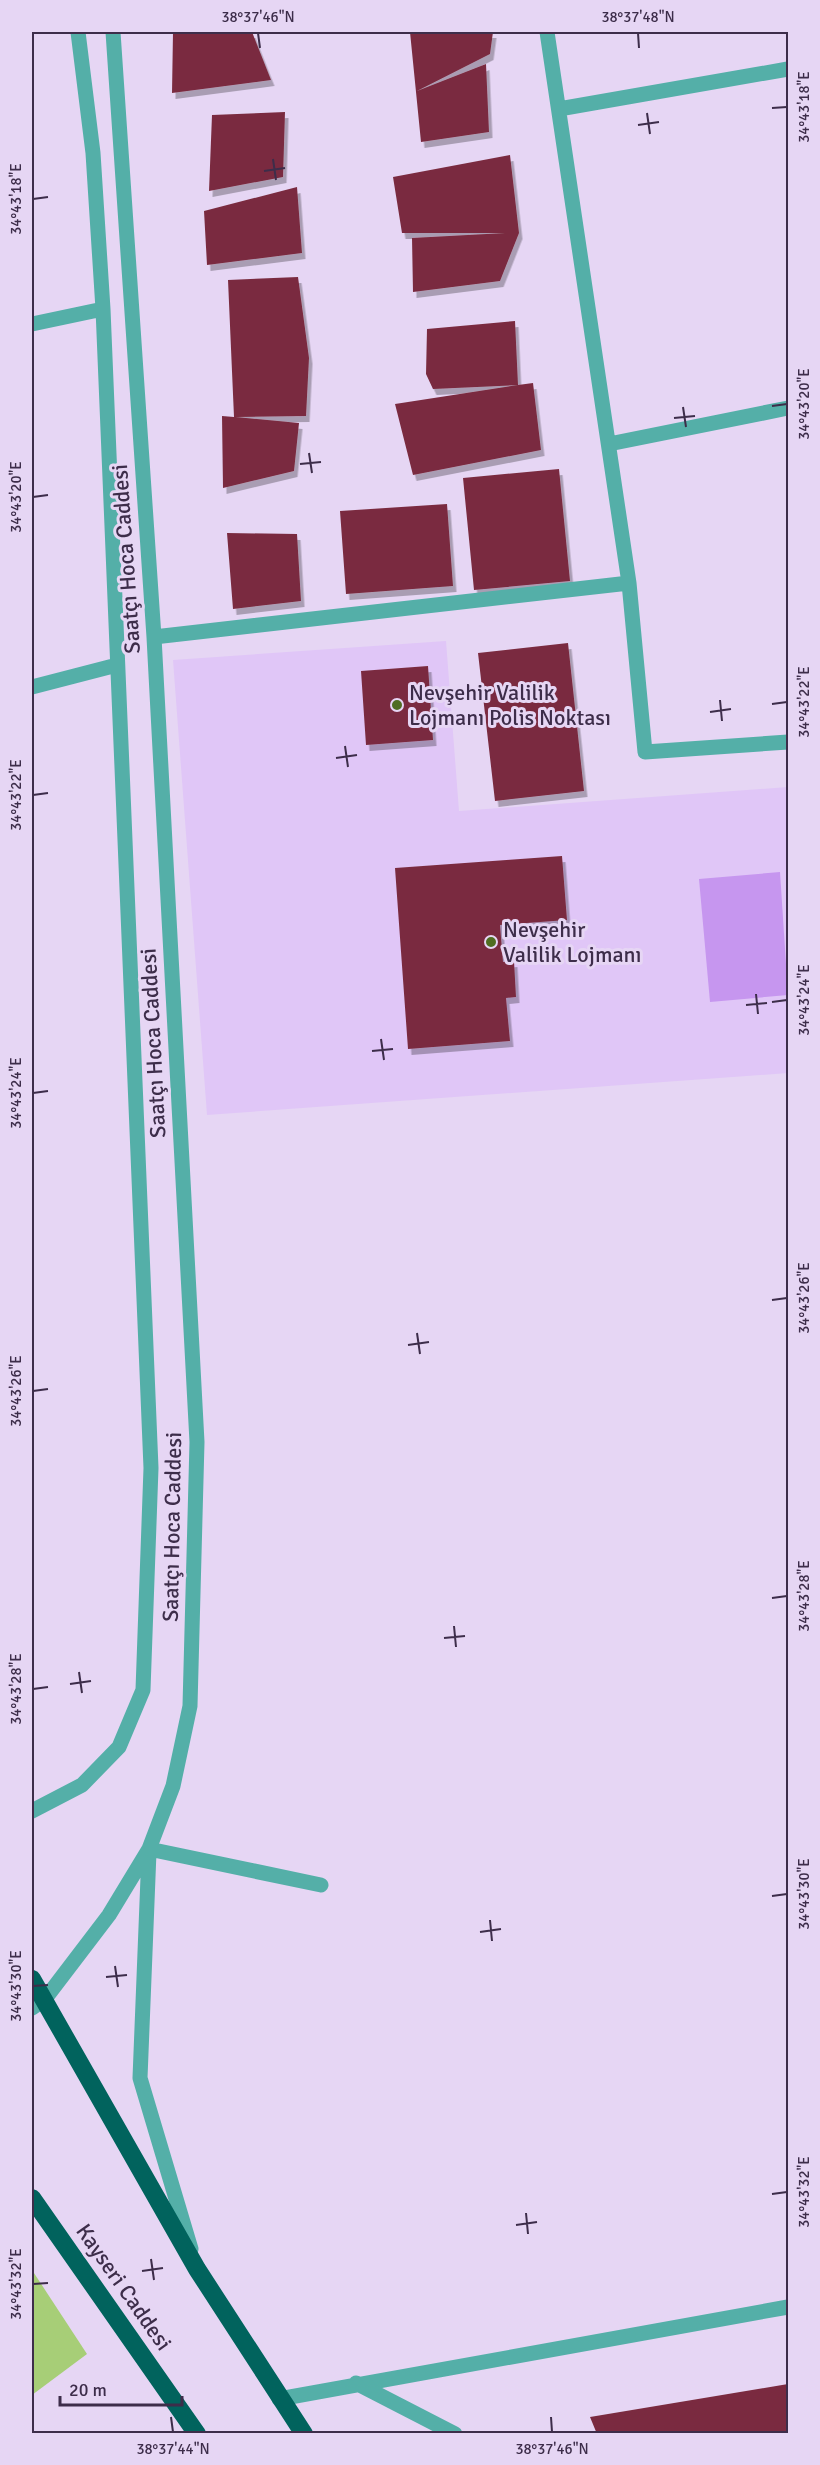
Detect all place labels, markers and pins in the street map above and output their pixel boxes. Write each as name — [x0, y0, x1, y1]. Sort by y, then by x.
place label: Nevşehir Valilik Lojmanı Polis Noktası — [409, 679, 611, 731]
marker: Nevşehir Valilik Lojmanı Polis Noktası — [390, 698, 404, 712]
place label: Nevşehir Valilik Lojmanı — [503, 916, 642, 968]
marker: Nevşehir Valilik Lojmanı — [484, 935, 498, 949]

